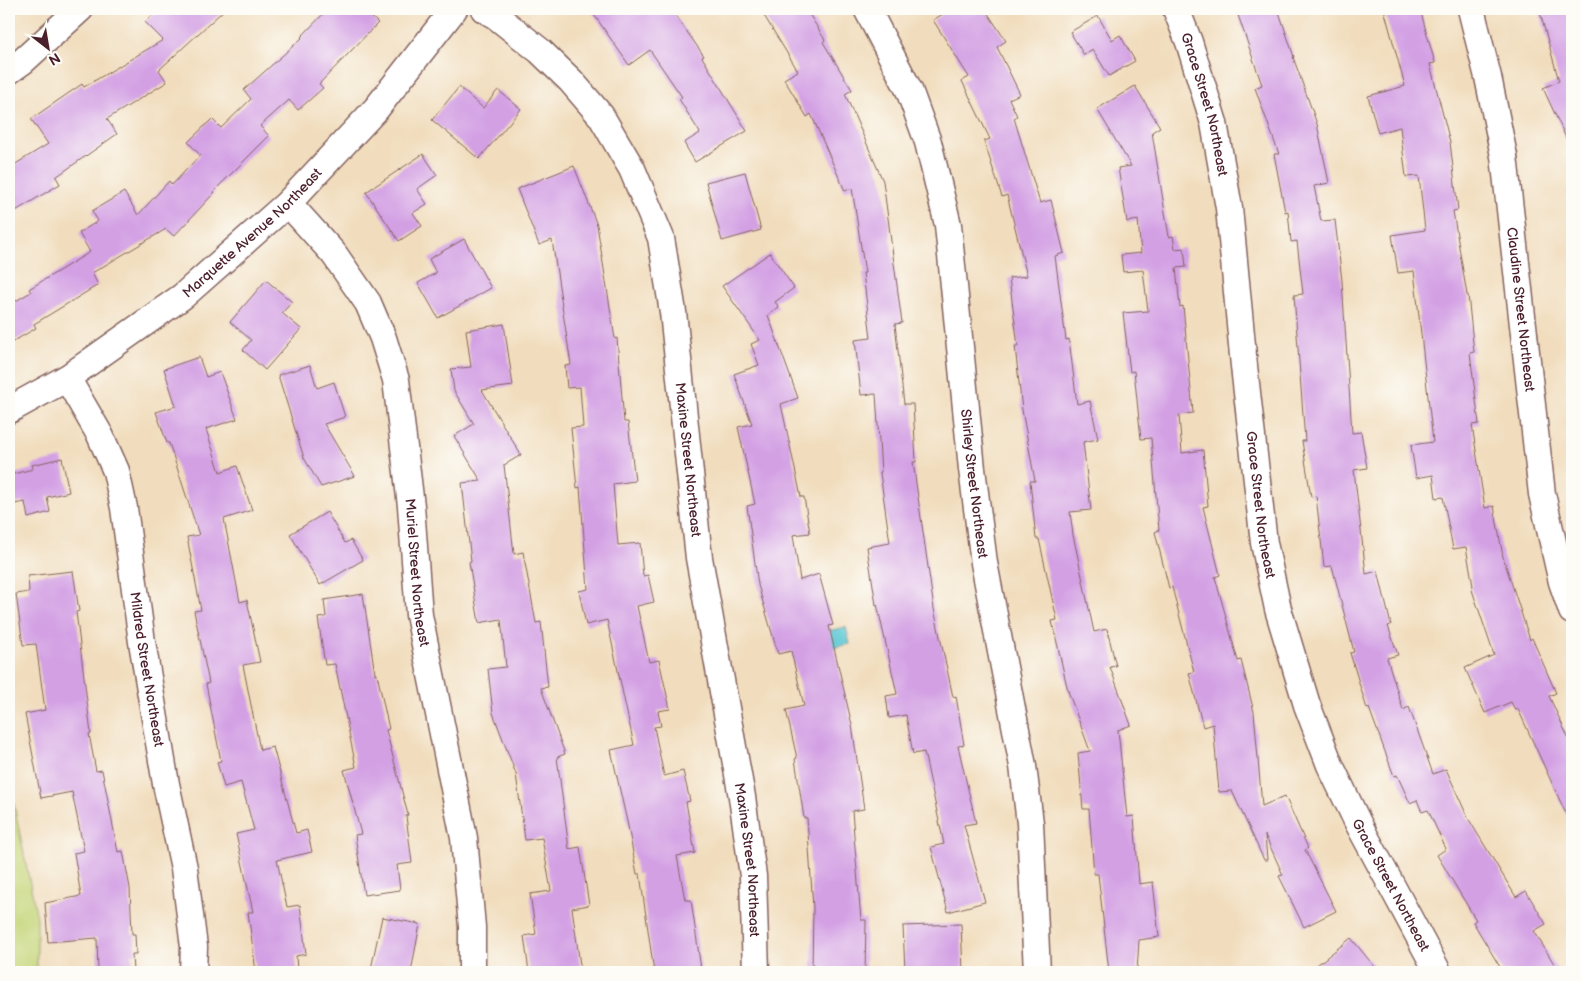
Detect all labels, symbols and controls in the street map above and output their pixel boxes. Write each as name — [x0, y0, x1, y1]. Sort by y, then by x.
north arrow — [22, 22, 72, 72]
street label: Grace Street Northeast — [1178, 30, 1232, 178]
text: N — [46, 49, 63, 69]
street label: Marquette Avenue Northeast — [179, 164, 326, 301]
street label: Claudine Street Northeast — [1504, 226, 1539, 393]
street label: Maxine Street Northeast — [672, 382, 705, 538]
street label: Shirley Street Northeast — [958, 408, 992, 560]
street label: Grace Street Northeast — [1243, 430, 1280, 580]
street label: Muriel Street Northeast — [402, 497, 434, 649]
street label: Mildred Street Northeast — [127, 591, 168, 749]
street label: Maxine Street Northeast — [731, 781, 763, 938]
street label: Grace Street Northeast — [1349, 816, 1434, 955]

